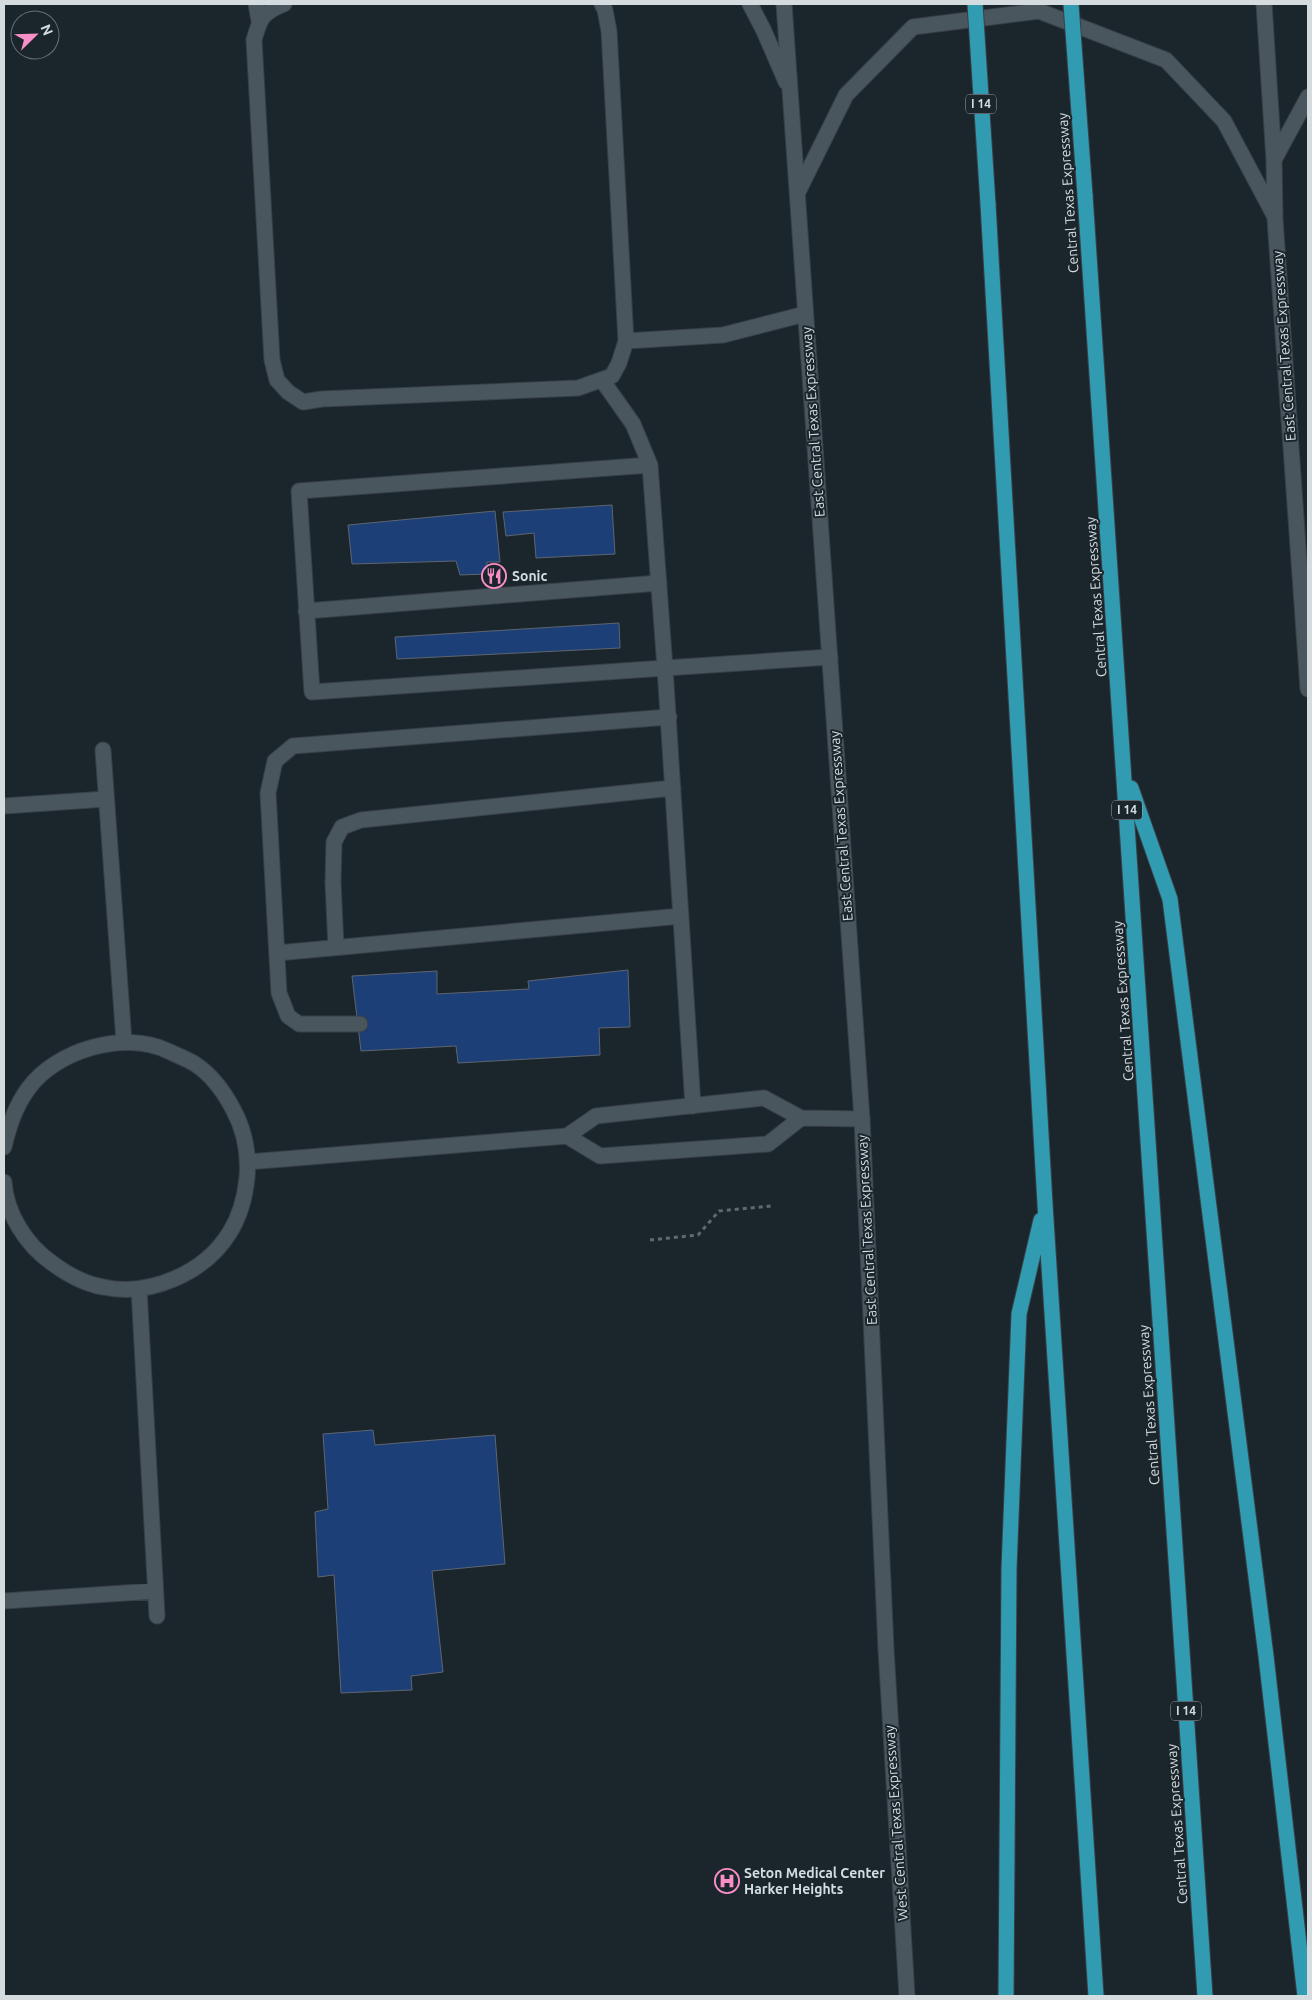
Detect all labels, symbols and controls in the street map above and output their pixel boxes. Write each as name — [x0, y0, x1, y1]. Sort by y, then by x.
north arrow — [10, 10, 60, 60]
text: N — [38, 22, 56, 38]
road number: I 14 — [966, 95, 996, 114]
street label: Central Texas Expressway — [1054, 112, 1082, 274]
street label: East Central Texas Expressway — [1269, 250, 1299, 442]
street label: East Central Texas Expressway — [798, 326, 828, 518]
street label: Central Texas Expressway — [1082, 516, 1110, 678]
restaurant icon: Sonic — [481, 563, 507, 589]
place label: Sonic — [512, 568, 547, 584]
street label: East Central Texas Expressway — [826, 730, 856, 922]
road number: I 14 — [1112, 800, 1142, 820]
street label: Central Texas Expressway — [1109, 920, 1137, 1082]
street label: East Central Texas Expressway — [854, 1134, 880, 1326]
street label: Central Texas Expressway — [1135, 1324, 1163, 1486]
road number: I 14 — [1171, 1702, 1201, 1720]
street label: West Central Texas Expressway — [881, 1724, 911, 1921]
street label: Central Texas Expressway — [1163, 1743, 1191, 1905]
place label: Seton Medical Center Harker Heights — [744, 1865, 885, 1897]
hospital icon: Seton Medical Center Harker Heights — [714, 1868, 740, 1894]

